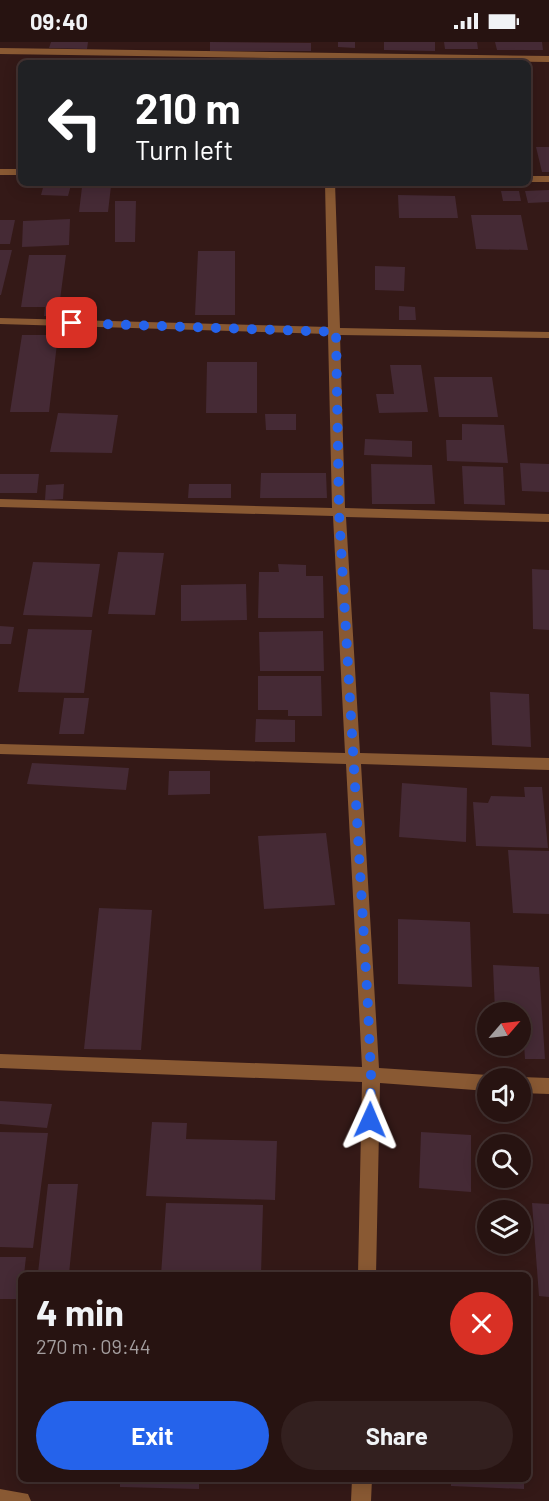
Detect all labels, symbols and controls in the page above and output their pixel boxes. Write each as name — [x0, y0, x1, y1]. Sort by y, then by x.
text: 09:40 — [30, 8, 88, 34]
text: 210 m — [135, 82, 241, 132]
icon: left — [36, 84, 114, 162]
text: Turn left — [135, 133, 233, 165]
pin — [46, 297, 97, 348]
icon: arrive — [55, 306, 88, 339]
north arrow — [477, 1002, 531, 1056]
map controls — [477, 1002, 531, 1254]
button: sound — [477, 1068, 531, 1122]
position arrow — [338, 1088, 402, 1152]
button: search — [477, 1134, 531, 1188]
button: layers — [477, 1200, 531, 1254]
text: 4 min — [36, 1290, 124, 1333]
button: close — [450, 1292, 513, 1355]
text: 270 m · 09:44 — [36, 1334, 151, 1358]
button: Exit — [36, 1401, 269, 1470]
button: Share — [281, 1401, 513, 1470]

